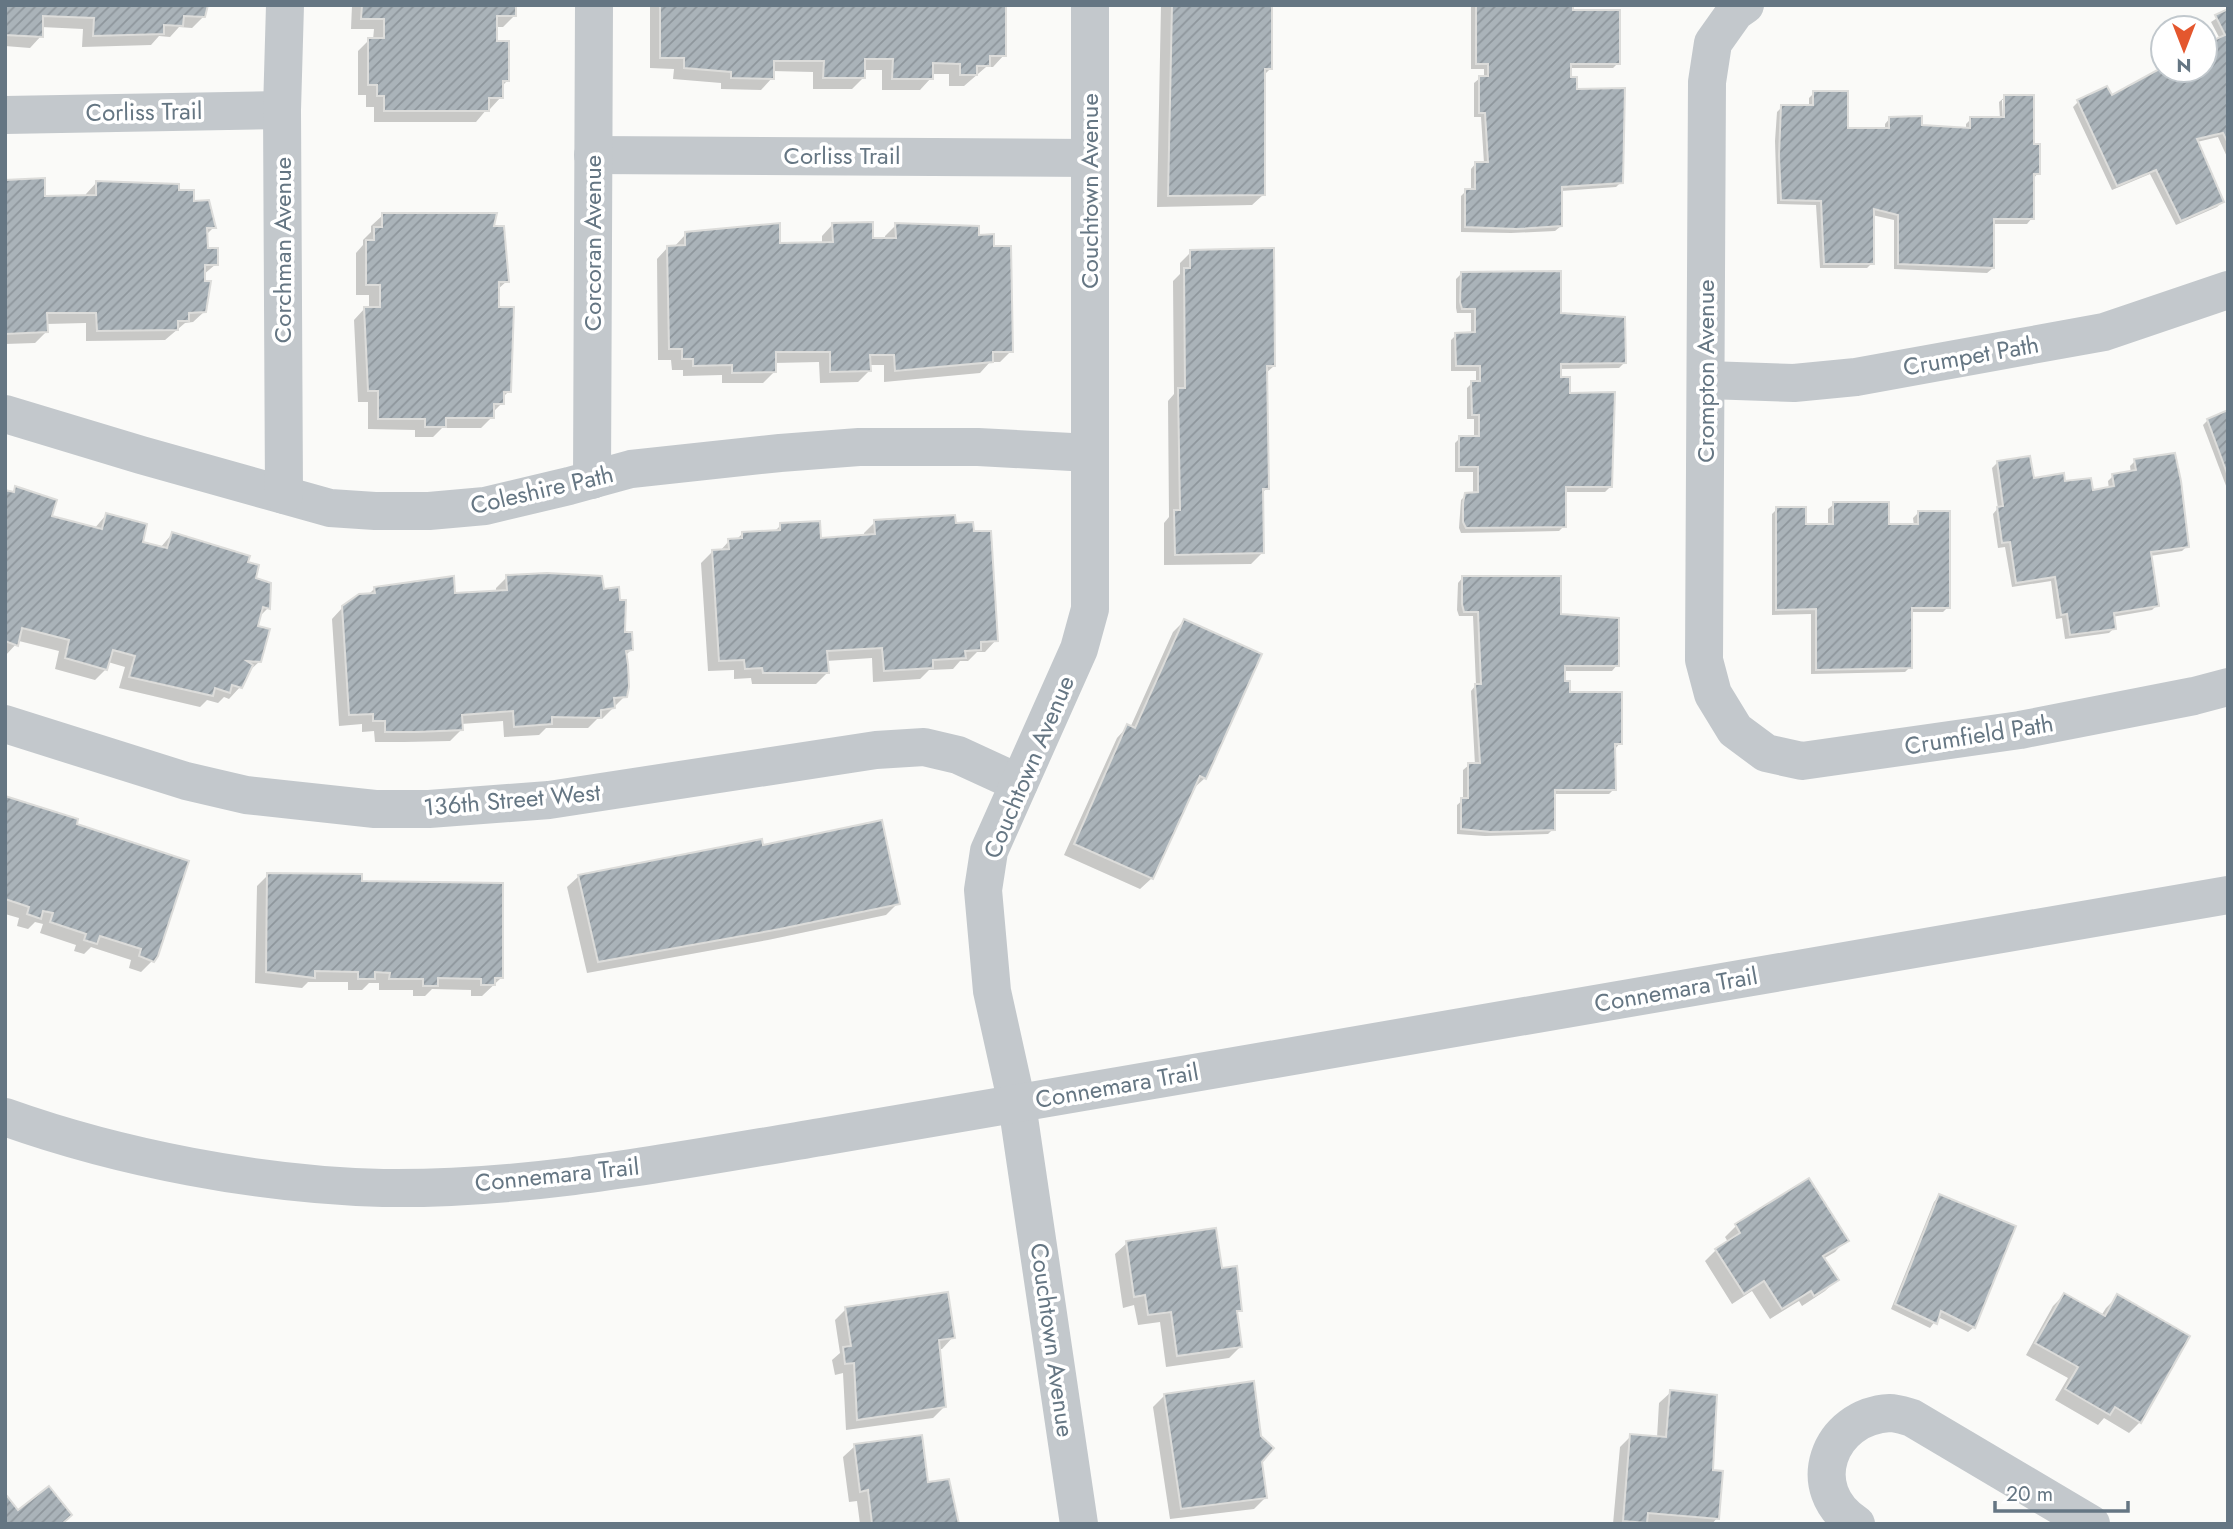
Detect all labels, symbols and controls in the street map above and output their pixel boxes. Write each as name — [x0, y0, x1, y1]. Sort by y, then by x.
north arrow — [2149, 14, 2219, 84]
text: N — [2176, 52, 2192, 79]
street label: Corliss Trail — [85, 93, 203, 130]
street label: Couchtown Avenue — [1072, 93, 1107, 289]
street label: Corliss Trail — [784, 138, 900, 173]
street label: Corcoran Avenue — [575, 155, 610, 331]
street label: Corchman Avenue — [265, 157, 300, 343]
street label: Crompton Avenue — [1688, 279, 1723, 463]
street label: Crumpet Path — [1900, 326, 2042, 385]
street label: Coleshire Path — [467, 456, 617, 523]
street label: Couchtown Avenue — [974, 670, 1083, 864]
street label: Crumfield Path — [1902, 705, 2056, 764]
street label: 136th Street West — [422, 774, 602, 825]
street label: Connemara Trail — [1592, 958, 1760, 1021]
street label: Connemara Trail — [1033, 1054, 1201, 1117]
street label: Connemara Trail — [473, 1148, 641, 1201]
street label: Couchtown Avenue — [1022, 1241, 1083, 1439]
scale bar — [1995, 1470, 2128, 1514]
text: 20 m — [2006, 1479, 2053, 1509]

